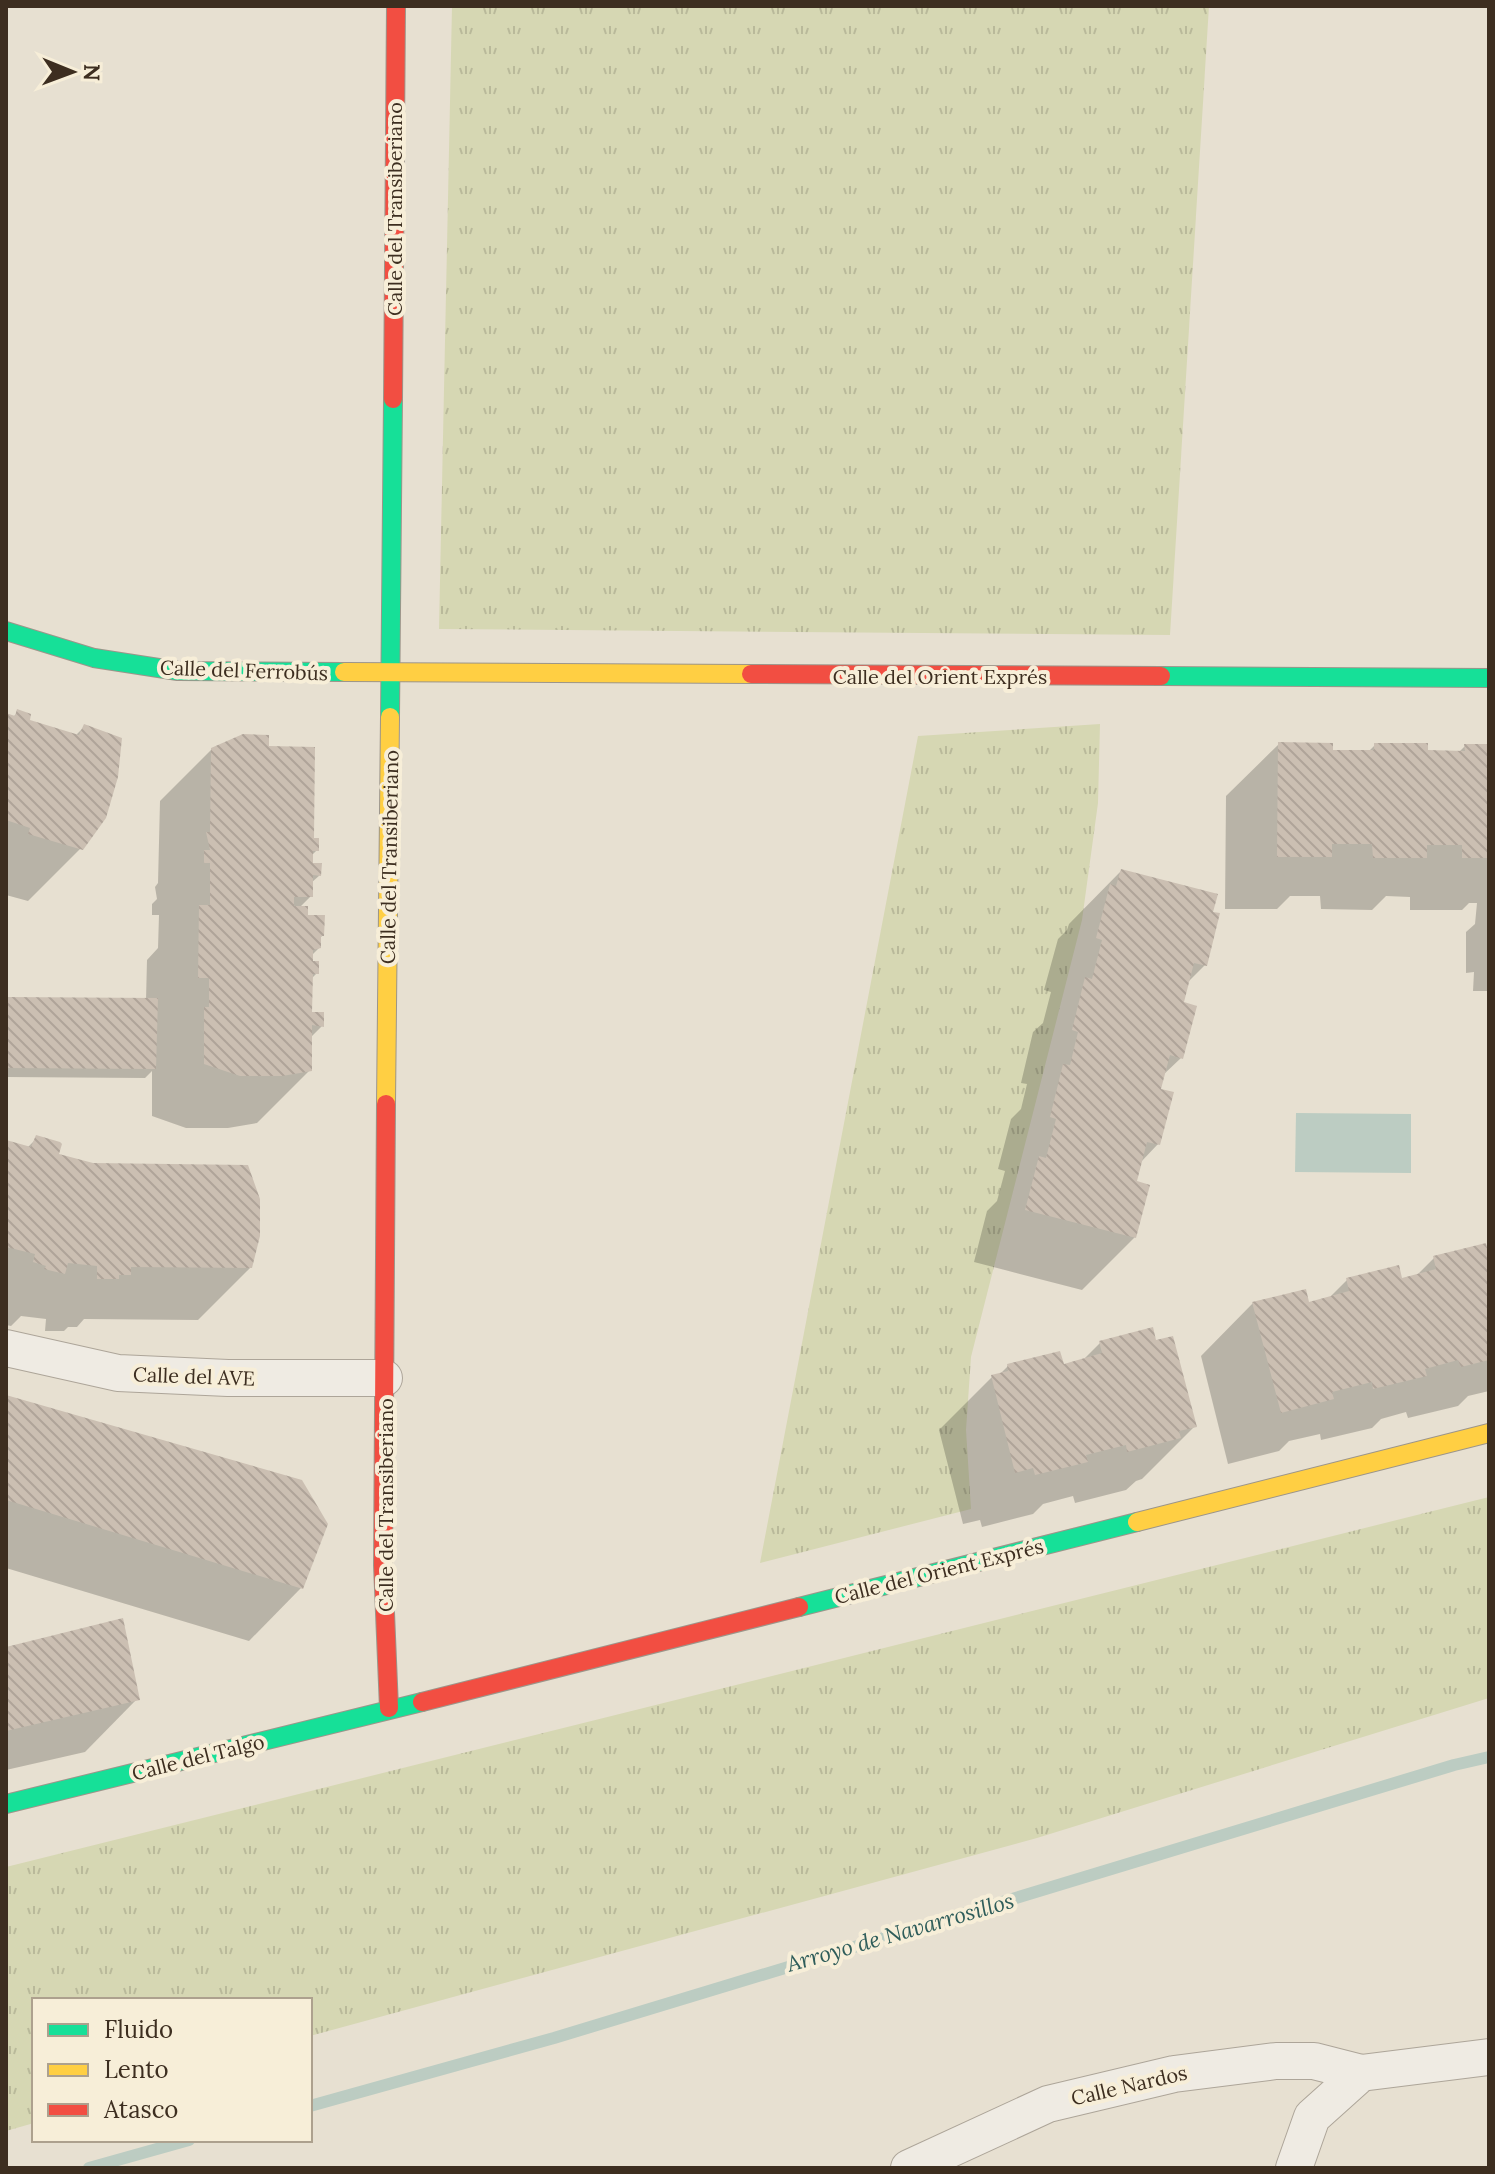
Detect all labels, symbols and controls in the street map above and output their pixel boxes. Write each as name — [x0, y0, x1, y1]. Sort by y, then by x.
north arrow — [32, 32, 112, 112]
text: N — [78, 64, 106, 81]
street label: Calle del Transiberiano — [382, 102, 407, 316]
street label: Calle del Ferrobús — [160, 655, 328, 685]
street label: Calle del Orient Exprés — [833, 664, 1047, 689]
street label: Calle del Transiberiano — [375, 750, 403, 964]
street label: Calle del AVE — [133, 1361, 255, 1391]
street label: Calle del Transiberiano — [373, 1398, 398, 1612]
street label: Calle del Orient Exprés — [832, 1533, 1046, 1609]
street label: Calle del Talgo — [129, 1728, 267, 1786]
water label: Arroyo de Navarrosillos — [782, 1886, 1017, 1978]
legend — [32, 1998, 312, 2142]
text: Fluido — [104, 2014, 173, 2045]
text: Lento — [104, 2054, 169, 2085]
street label: Calle Nardos — [1069, 2060, 1189, 2110]
text: Atasco — [103, 2094, 178, 2125]

